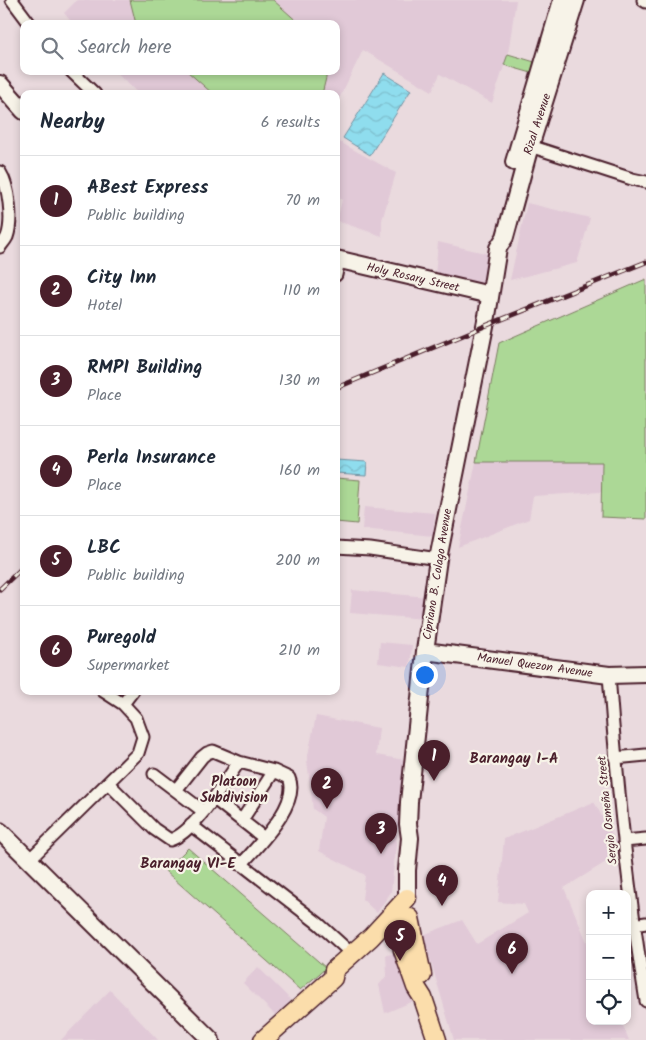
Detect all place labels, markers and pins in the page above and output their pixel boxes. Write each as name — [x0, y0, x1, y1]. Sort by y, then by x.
pin: 1 — [418, 740, 450, 781]
pin: 2 — [311, 768, 343, 809]
pin: 3 — [365, 813, 397, 854]
pin: 4 — [426, 865, 458, 906]
pin: 5 — [384, 920, 416, 961]
pin: 6 — [496, 933, 528, 974]

